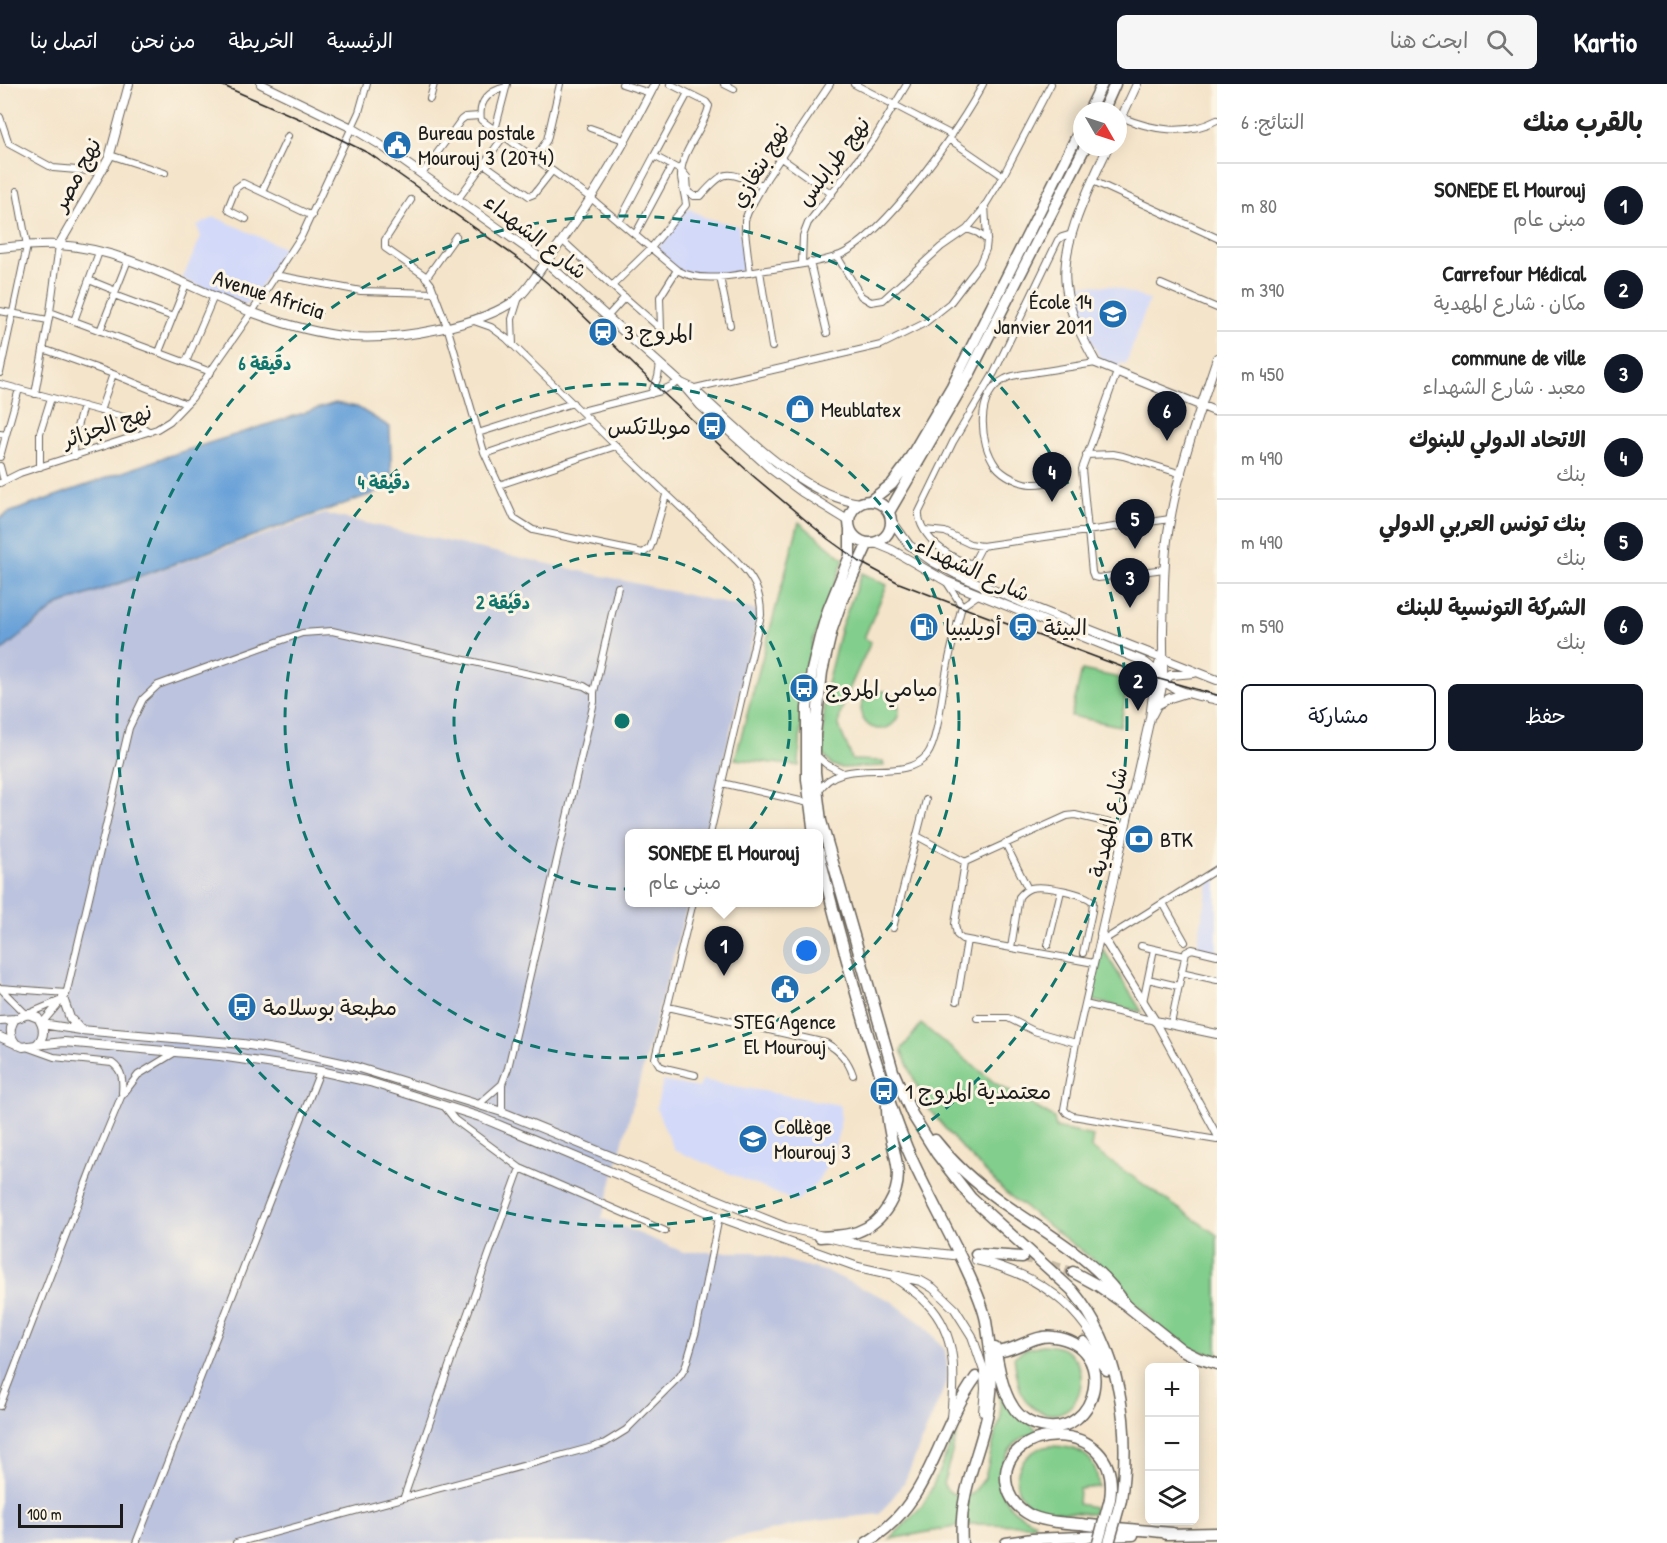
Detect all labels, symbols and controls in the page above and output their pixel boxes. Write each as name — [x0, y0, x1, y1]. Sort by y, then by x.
search box — [1117, 15, 1537, 69]
text: Kartio — [1573, 23, 1637, 61]
text: ابحث هنا — [1390, 25, 1468, 55]
text: اتصل بنا — [30, 26, 98, 55]
text: من نحن — [131, 26, 195, 55]
text: الخريطة — [228, 26, 294, 55]
text: الرئيسية — [327, 26, 393, 55]
icon: search — [1483, 26, 1516, 59]
north arrow — [1073, 102, 1127, 156]
text: بالقرب منك — [1523, 104, 1643, 139]
text: النتائج: 6 — [1241, 108, 1304, 135]
street label: نهج طرابلس — [789, 110, 877, 213]
place label: Bureau postale Mourouj 3 (2074) — [418, 117, 555, 172]
street label: نهج بنغازي — [723, 117, 797, 214]
public building icon: Bureau postale Mourouj 3 (2074) — [381, 129, 413, 161]
street label: نهج مصر — [43, 132, 109, 218]
text: SONEDE El Mourouj — [1434, 174, 1586, 204]
street label: شارع الشهداء — [478, 186, 594, 287]
text: 80 m — [1241, 192, 1277, 219]
text: 1 — [1620, 192, 1627, 219]
text: مبنى عام — [1513, 205, 1586, 232]
text: Carrefour Médical — [1442, 258, 1586, 288]
street label: Avenue Africia — [210, 262, 329, 326]
text: 390 m — [1241, 276, 1284, 303]
text: 2 — [1619, 276, 1628, 303]
place label: École 14 Janvier 2011 — [993, 286, 1092, 341]
text: مكان · شارع المهدية — [1434, 289, 1586, 316]
school or university icon: École 14 Janvier 2011 — [1097, 298, 1129, 330]
station icon: المروج 3 — [587, 316, 619, 348]
place label: المروج 3 — [624, 317, 693, 347]
text: commune de ville — [1452, 342, 1586, 372]
text: 6 دقيقة — [239, 351, 291, 376]
text: 450 m — [1241, 360, 1284, 387]
text: 3 — [1619, 360, 1628, 387]
text: معبد · شارع الشهداء — [1422, 373, 1586, 400]
pin: 6 — [1148, 392, 1186, 441]
shop icon: Meublatex — [784, 393, 816, 425]
place label: Meublatex — [821, 394, 901, 424]
street label: نهج الجزائر — [56, 396, 156, 456]
bus stop icon: موبلاتكس — [696, 410, 728, 442]
place label: موبلاتكس — [608, 411, 691, 441]
text: الاتحاد الدولي للبنوك — [1409, 424, 1586, 454]
text: 490 m — [1241, 444, 1283, 471]
text: 4 — [1620, 444, 1627, 471]
pin: 4 — [1032, 452, 1072, 502]
text: بنك — [1556, 460, 1586, 487]
text: 4 دقيقة — [358, 470, 410, 495]
pin: 5 — [1116, 500, 1154, 549]
text: بنك تونس العربي الدولي — [1379, 508, 1586, 538]
text: 490 m — [1241, 528, 1283, 555]
text: 5 — [1619, 528, 1628, 555]
street label: شارع الشهداء — [910, 529, 1035, 610]
text: بنك — [1556, 544, 1586, 571]
pin: 3 — [1110, 558, 1150, 608]
text: 2 دقيقة — [476, 590, 530, 615]
text: الشركة التونسية للبنك — [1396, 592, 1586, 622]
fuel station icon: أويليبيا — [908, 611, 940, 643]
station icon: البيئة — [1007, 611, 1039, 643]
place label: أويليبيا — [945, 612, 1002, 642]
place label: البيئة — [1044, 612, 1087, 642]
text: 590 m — [1241, 612, 1284, 639]
text: 6 — [1620, 612, 1628, 639]
text: بنك — [1556, 628, 1586, 655]
pin: 2 — [1118, 662, 1158, 711]
bus stop icon: ميامي المروج — [788, 672, 820, 704]
place label: ميامي المروج — [825, 673, 938, 708]
button: مشاركة — [1241, 684, 1436, 751]
button: حفظ — [1448, 684, 1643, 751]
centre of rings — [612, 711, 632, 731]
street label: شارع المهدية — [1082, 764, 1135, 880]
bank icon: BTK — [1123, 823, 1155, 855]
place label: BTK — [1160, 824, 1193, 854]
popup — [625, 829, 823, 907]
text: SONEDE El Mourouj — [648, 837, 800, 867]
text: مبنى عام — [648, 868, 721, 895]
pin: 1 — [704, 926, 744, 976]
your location — [792, 936, 821, 965]
public building icon: STEG Agence El Mourouj — [769, 973, 801, 1005]
bus stop icon: مطبعة بوسلامة — [226, 991, 258, 1023]
place label: مطبعة بوسلامة — [263, 992, 397, 1022]
place label: STEG Agence El Mourouj — [734, 1006, 836, 1061]
bus stop icon: معتمدية المروج 1 — [868, 1075, 900, 1107]
place label: معتمدية المروج 1 — [905, 1076, 1051, 1106]
place label: Collège Mourouj 3 — [774, 1111, 851, 1166]
school or university icon: Collège Mourouj 3 — [737, 1123, 769, 1155]
map controls — [1145, 1363, 1199, 1525]
button: + — [1145, 1363, 1199, 1417]
button: − — [1145, 1417, 1199, 1471]
button: layers — [1145, 1471, 1199, 1525]
scale bar — [18, 1501, 123, 1528]
text: 100 m — [27, 1503, 62, 1525]

